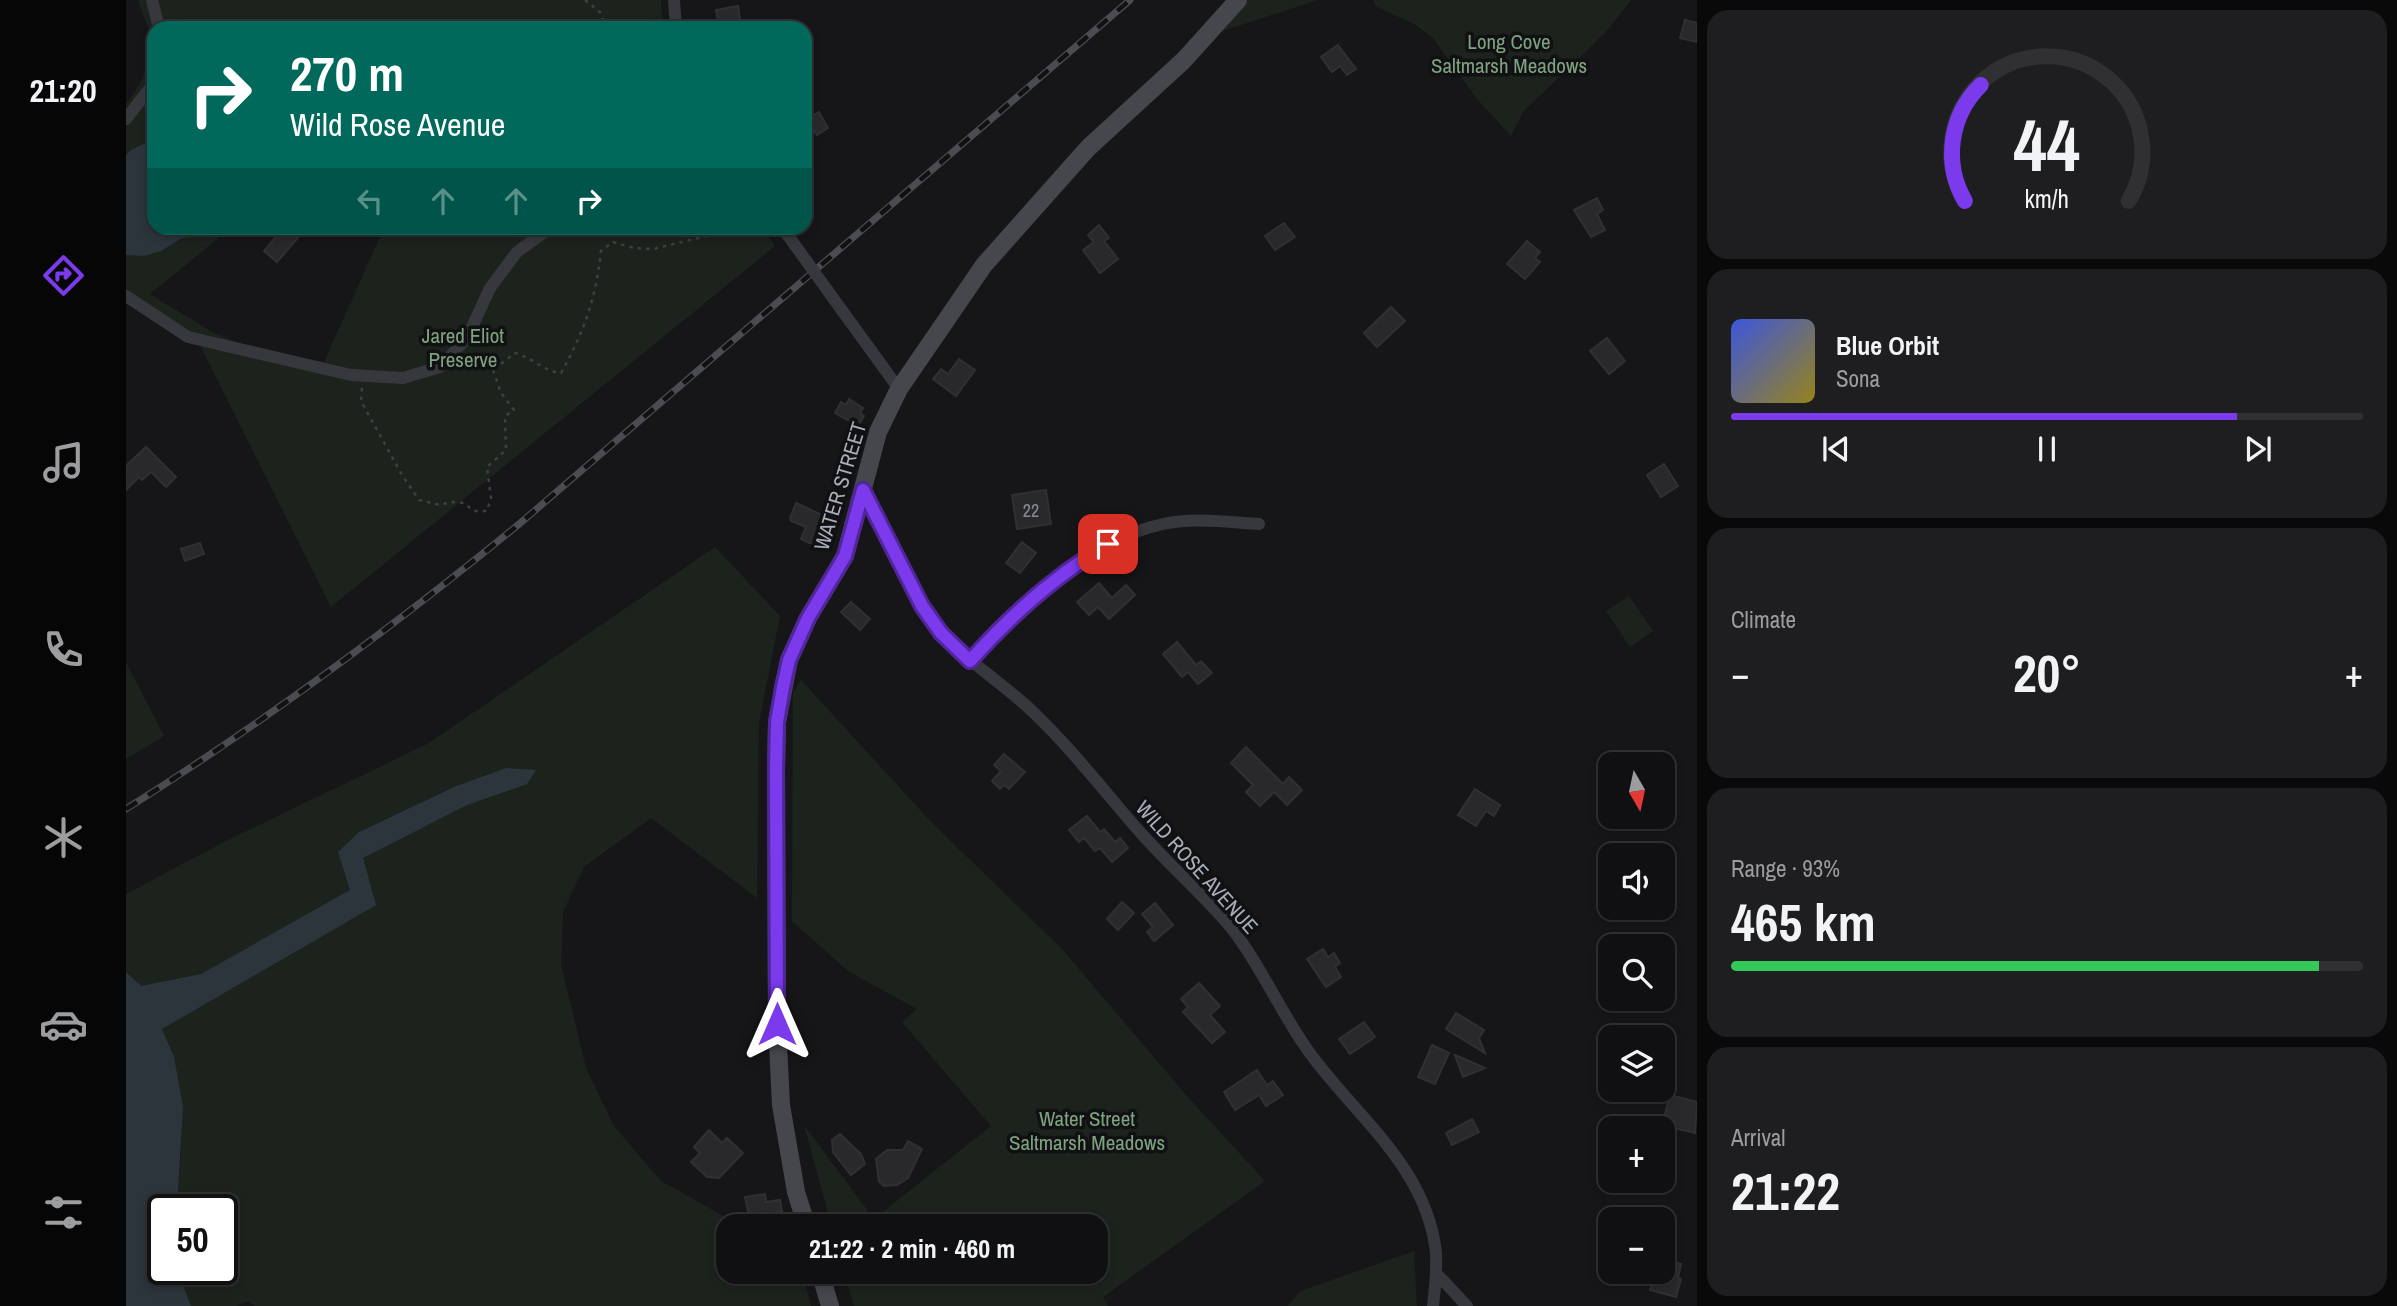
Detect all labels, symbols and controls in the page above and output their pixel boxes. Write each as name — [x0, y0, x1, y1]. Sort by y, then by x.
park label: Long Cove Saltmarsh Meadows — [1431, 27, 1587, 80]
text: 270 m — [290, 40, 404, 106]
icon: right — [175, 49, 266, 140]
text: 21:20 — [29, 69, 97, 112]
text: 44 — [2014, 96, 2080, 194]
text: Wild Rose Avenue — [290, 103, 505, 146]
text: km/h — [2025, 181, 2069, 215]
icon: left — [351, 182, 389, 220]
icon: ahead — [424, 182, 462, 220]
icon: ahead — [497, 182, 535, 220]
icon: right — [570, 182, 608, 220]
icon: directions — [39, 251, 88, 300]
park label: Jared Eliot Preserve — [422, 321, 504, 374]
text: Blue Orbit — [1836, 328, 1939, 363]
text: Sona — [1836, 363, 1880, 394]
street label: WATER STREET — [807, 418, 873, 554]
icon: previous — [1817, 430, 1855, 468]
icon: pause — [2028, 430, 2066, 468]
icon: next — [2239, 430, 2277, 468]
icon: music — [39, 438, 88, 487]
house number: 22 — [1023, 498, 1039, 523]
pin — [1078, 514, 1138, 574]
icon: arrive — [1089, 525, 1127, 563]
text: Climate — [1731, 604, 1796, 635]
icon: phone — [39, 625, 88, 674]
text: 20° — [2013, 638, 2081, 708]
text: − — [1731, 648, 1749, 699]
text: + — [2345, 648, 2363, 699]
north arrow — [1598, 752, 1675, 830]
map controls — [1598, 752, 1675, 1284]
street label: WILD ROSE AVENUE — [1129, 794, 1265, 940]
icon: climate — [39, 813, 88, 862]
button: sound — [1598, 843, 1675, 920]
text: Range · 93% — [1731, 853, 1840, 884]
text: 465 km — [1731, 887, 1876, 957]
button: search — [1598, 934, 1675, 1011]
position arrow — [740, 987, 814, 1061]
icon: car — [39, 1000, 88, 1049]
button: layers — [1598, 1025, 1675, 1102]
park label: Water Street Saltmarsh Meadows — [1009, 1104, 1165, 1157]
button: + — [1598, 1116, 1675, 1193]
text: Arrival — [1731, 1122, 1786, 1153]
text: 21:22 — [1731, 1156, 1840, 1226]
icon: filters — [39, 1188, 88, 1237]
speed limit sign: 50 — [147, 1194, 238, 1285]
button: − — [1598, 1207, 1675, 1284]
text: 21:22 · 2 min · 460 m — [809, 1231, 1015, 1266]

